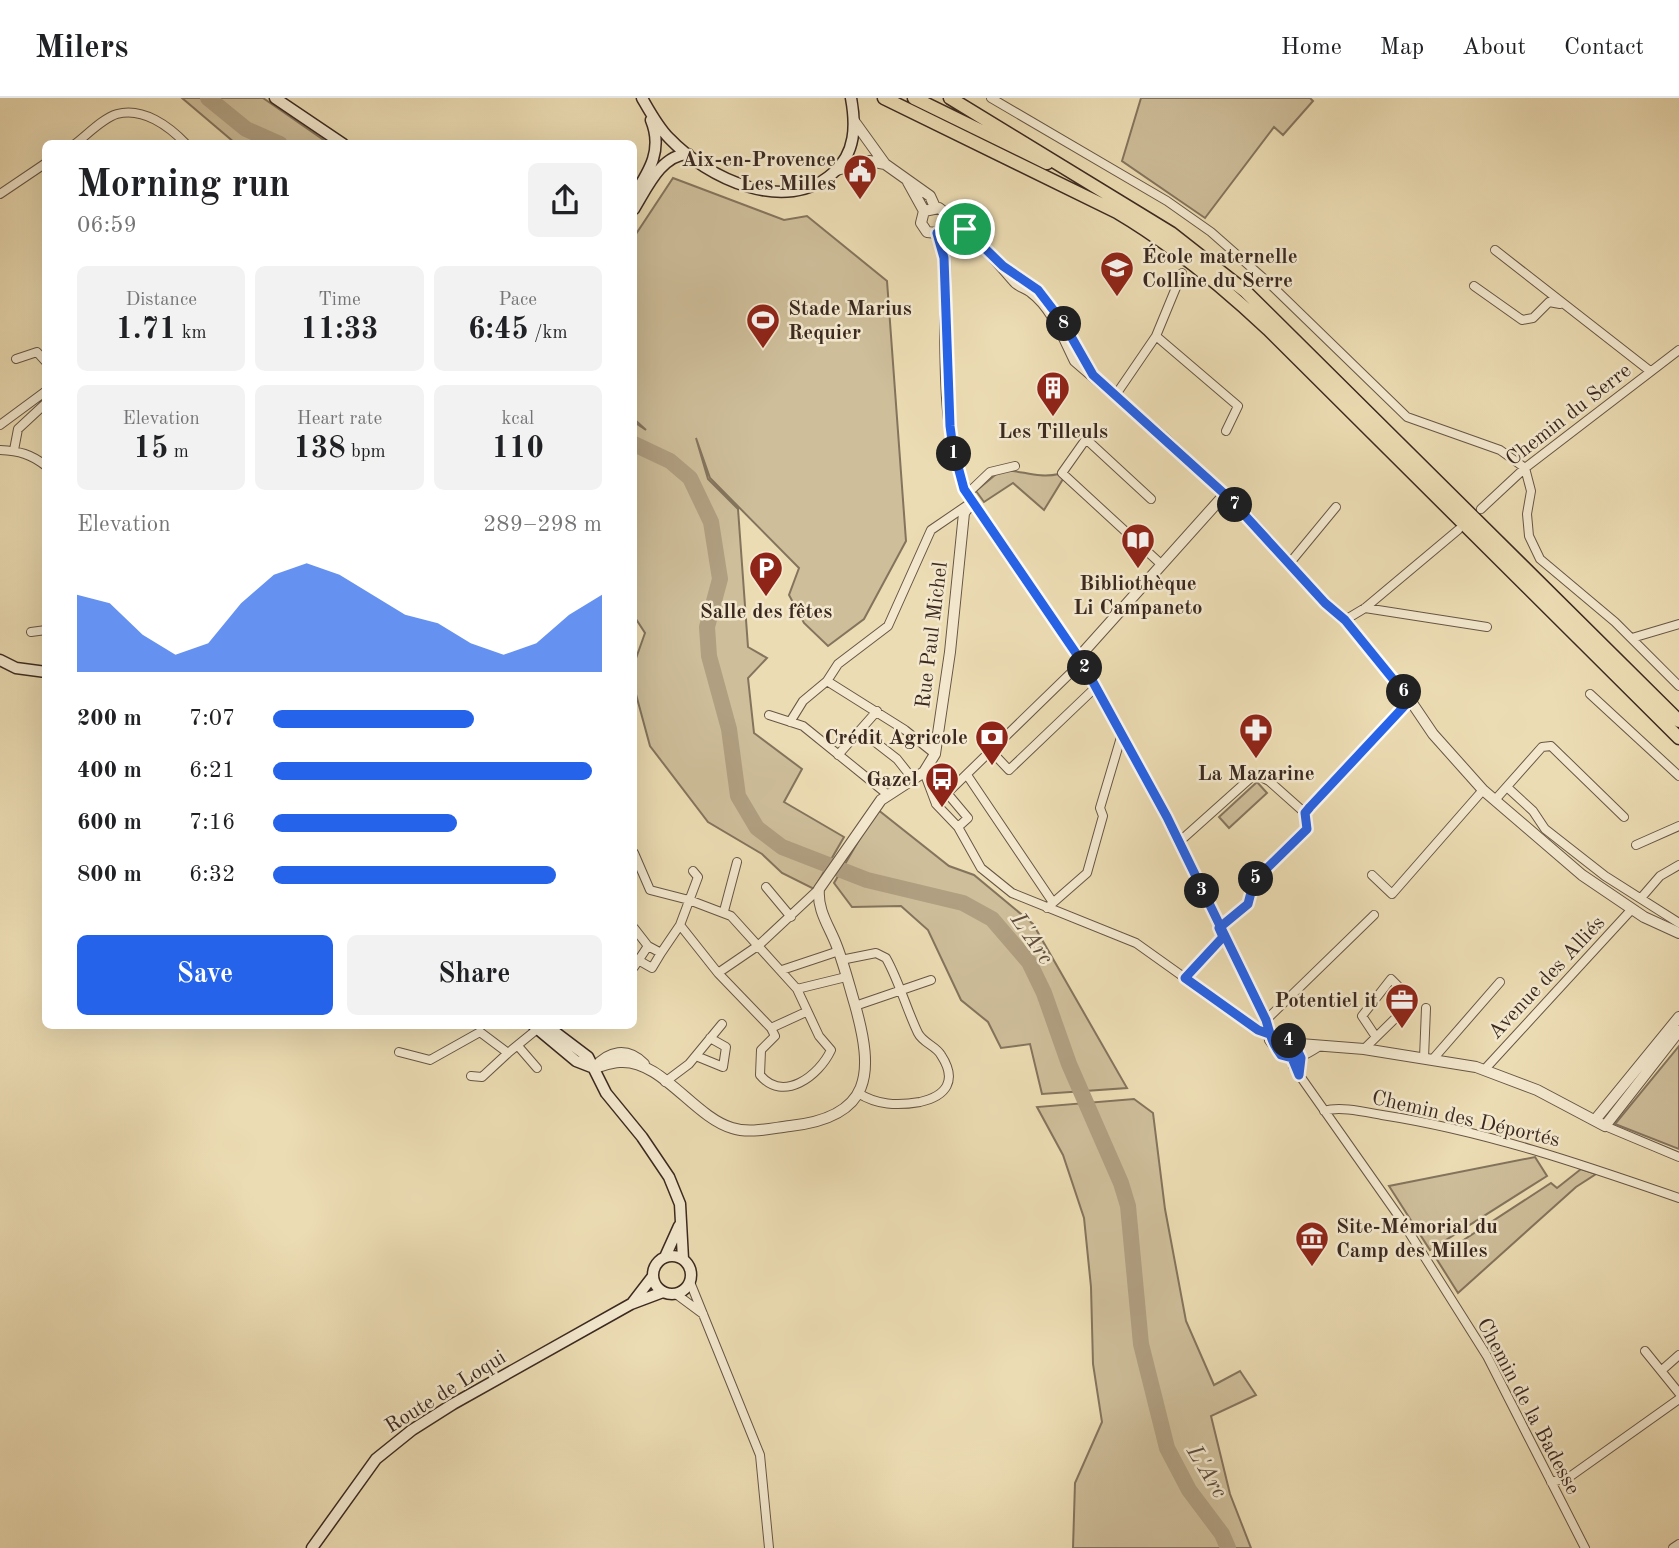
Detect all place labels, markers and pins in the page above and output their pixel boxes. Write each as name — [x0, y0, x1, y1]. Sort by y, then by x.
place label: Aix-en-Provence Les Milles — [682, 150, 836, 195]
public building icon: Aix-en-Provence Les Milles — [841, 152, 879, 201]
pin — [935, 199, 995, 259]
place label: École maternelle Colline du Serre — [1142, 243, 1298, 292]
school or university icon: École maternelle Colline du Serre — [1098, 249, 1136, 298]
place label: Stade Marius Requier — [788, 299, 912, 344]
sports icon: Stade Marius Requier — [744, 301, 782, 350]
pin: 8 — [1046, 306, 1082, 342]
building icon: Les Tilleuls — [1034, 369, 1072, 418]
place label: Les Tilleuls — [998, 422, 1108, 443]
pin: 1 — [936, 436, 972, 472]
pin: 7 — [1218, 488, 1252, 522]
library icon: Bibliothèque Li Campaneto — [1119, 521, 1157, 570]
parking icon: Salle des fêtes — [747, 549, 785, 598]
place label: Bibliothèque Li Campaneto — [1073, 574, 1203, 619]
place label: Salle des fêtes — [700, 602, 832, 623]
pin: 2 — [1068, 650, 1102, 686]
pin: 6 — [1386, 674, 1422, 710]
pharmacy icon: La Mazarine — [1237, 711, 1275, 760]
bank icon: Crédit Agricole — [973, 718, 1011, 767]
place label: Crédit Agricole — [824, 728, 968, 749]
bus stop icon: Gazel — [923, 760, 961, 809]
place label: La Mazarine — [1197, 764, 1315, 785]
place label: Gazel — [866, 770, 918, 791]
pin: 5 — [1238, 862, 1274, 896]
pin: 3 — [1184, 874, 1220, 908]
office icon: Potentiel it — [1383, 981, 1421, 1030]
place label: Potentiel it — [1275, 991, 1378, 1012]
pin: 4 — [1272, 1024, 1306, 1058]
place label: Site-Mémorial du Camp des Milles — [1336, 1217, 1498, 1262]
museum icon: Site-Mémorial du Camp des Milles — [1293, 1219, 1331, 1268]

